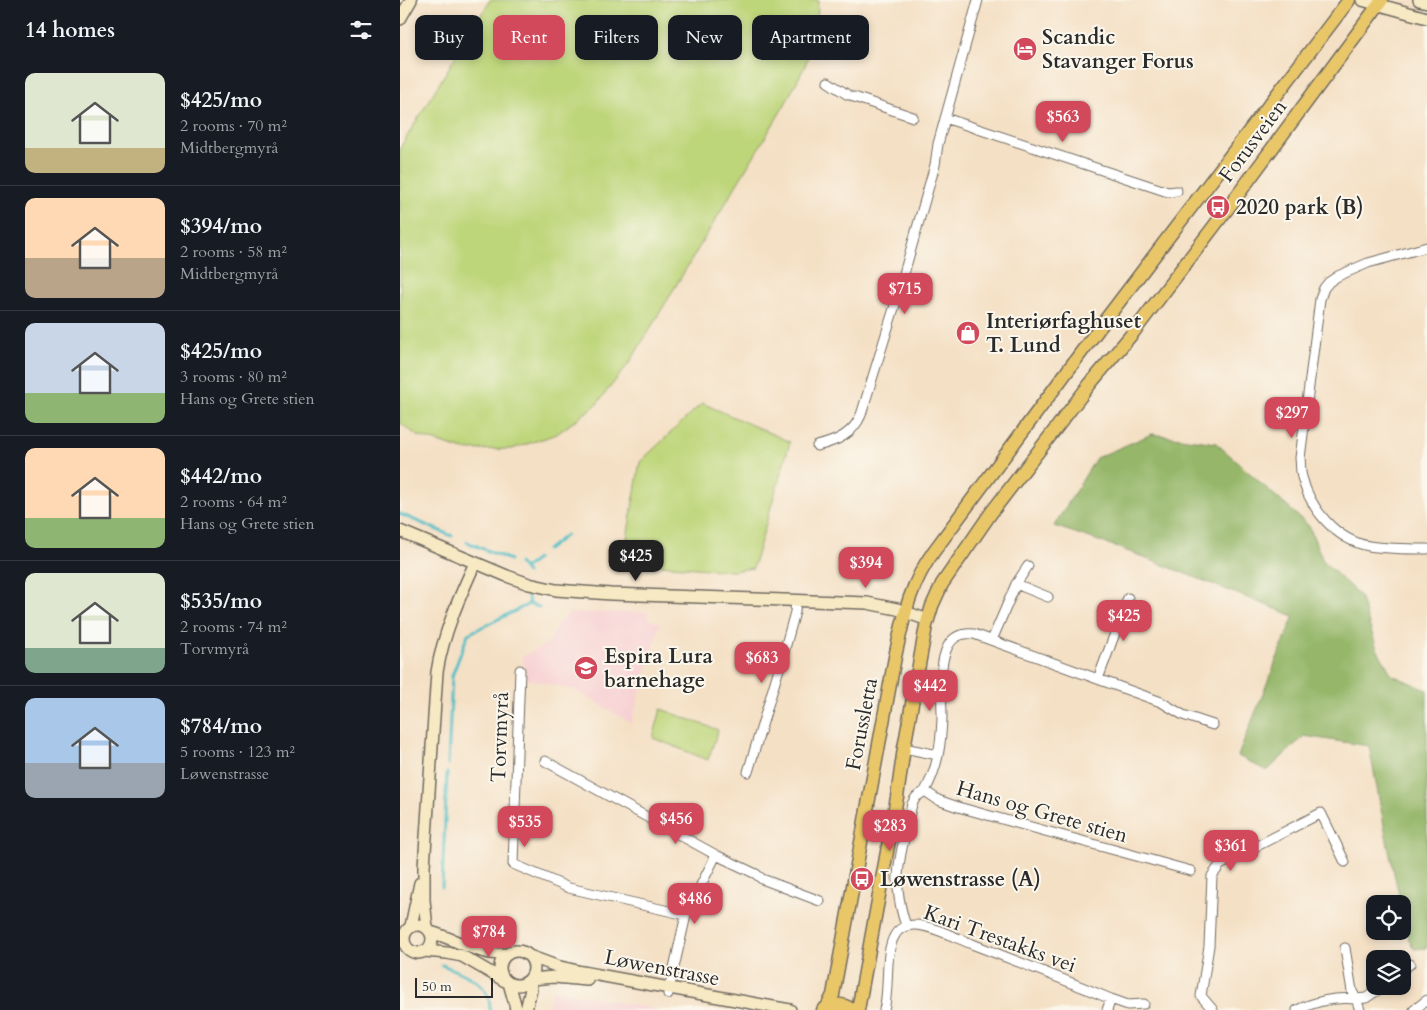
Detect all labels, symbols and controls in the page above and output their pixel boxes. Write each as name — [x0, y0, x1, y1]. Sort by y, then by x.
chip: Buy — [415, 15, 483, 60]
chip: Rent — [493, 15, 565, 60]
chip: Filters — [575, 15, 658, 60]
chip: New — [668, 15, 742, 60]
chip: Apartment — [752, 15, 869, 60]
text: 14 homes — [25, 16, 115, 45]
icon: filters — [347, 16, 375, 44]
place label: Scandic Stavanger Forus — [1042, 23, 1194, 76]
hotel icon: Scandic Stavanger Forus — [1012, 36, 1038, 62]
text: $425/mo — [180, 86, 262, 115]
icon: home — [65, 93, 125, 153]
street label: Forusveien — [1212, 93, 1294, 188]
pin: $563 — [1033, 100, 1093, 143]
text: $563 — [1047, 106, 1079, 128]
text: 2 rooms · 70 m² — [180, 115, 287, 137]
text: Midtbergmyrå — [180, 137, 279, 159]
place label: 2020 park (B) — [1236, 193, 1364, 222]
bus stop icon: 2020 park (B) — [1205, 194, 1231, 220]
text: $394/mo — [180, 212, 262, 241]
icon: home — [65, 218, 125, 278]
text: 2 rooms · 58 m² — [180, 241, 287, 263]
text: Midtbergmyrå — [180, 263, 279, 285]
pin: $715 — [875, 272, 935, 315]
text: $715 — [889, 278, 921, 300]
place label: Interiørfaghuset T. Lund — [986, 307, 1142, 360]
shop icon: Interiørfaghuset T. Lund — [955, 320, 981, 346]
text: $425/mo — [180, 337, 262, 366]
icon: home — [65, 343, 125, 403]
text: 3 rooms · 80 m² — [180, 366, 287, 388]
text: Hans og Grete stien — [180, 388, 315, 410]
pin: $297 — [1262, 396, 1322, 439]
text: $297 — [1276, 402, 1308, 424]
text: $442/mo — [180, 462, 262, 491]
icon: home — [65, 468, 125, 528]
text: 2 rooms · 64 m² — [180, 491, 287, 513]
text: Hans og Grete stien — [180, 513, 315, 535]
pin: $425 — [606, 540, 666, 582]
text: $425 — [620, 545, 652, 567]
pin: $394 — [836, 546, 896, 589]
text: $394 — [850, 552, 882, 574]
text: $535/mo — [180, 587, 262, 616]
icon: home — [65, 593, 125, 653]
pin: $425 — [1094, 600, 1154, 642]
text: $425 — [1108, 605, 1140, 627]
text: 2 rooms · 74 m² — [180, 616, 287, 638]
text: Torvmyrå — [180, 638, 249, 660]
place label: Espira Lura barnehage — [604, 642, 713, 695]
pin: $683 — [732, 642, 792, 684]
text: $683 — [746, 647, 778, 669]
school or university icon: Espira Lura barnehage — [573, 655, 599, 681]
pin: $442 — [900, 670, 960, 712]
street label: Forussletta — [839, 675, 885, 773]
text: $442 — [914, 675, 946, 697]
street label: Torvmyrå — [484, 691, 516, 783]
text: $784/mo — [180, 712, 262, 741]
icon: home — [65, 718, 125, 778]
text: 5 rooms · 123 m² — [180, 741, 295, 763]
text: Løwenstrasse — [180, 763, 269, 785]
street label: Hans og Grete stien — [953, 774, 1131, 850]
pin: $456 — [646, 802, 706, 845]
pin: $535 — [495, 806, 555, 848]
text: $456 — [660, 808, 692, 830]
pin: $283 — [860, 810, 920, 852]
text: $535 — [509, 811, 541, 833]
text: $283 — [874, 815, 906, 837]
pin: $361 — [1201, 830, 1261, 872]
text: $361 — [1215, 835, 1247, 857]
place label: Løwenstrasse (A) — [880, 865, 1041, 894]
bus stop icon: Løwenstrasse (A) — [849, 866, 875, 892]
pin: $486 — [665, 882, 725, 925]
text: $486 — [679, 888, 711, 910]
map controls — [1366, 895, 1411, 995]
button: locate — [1366, 895, 1411, 940]
street label: Kari Trestakks vei — [920, 898, 1080, 980]
pin: $784 — [459, 916, 519, 958]
text: $784 — [473, 921, 505, 943]
street label: Løwenstrasse — [602, 943, 722, 993]
button: layers — [1366, 950, 1411, 995]
scale bar — [415, 975, 492, 998]
text: 50 m — [422, 977, 452, 996]

